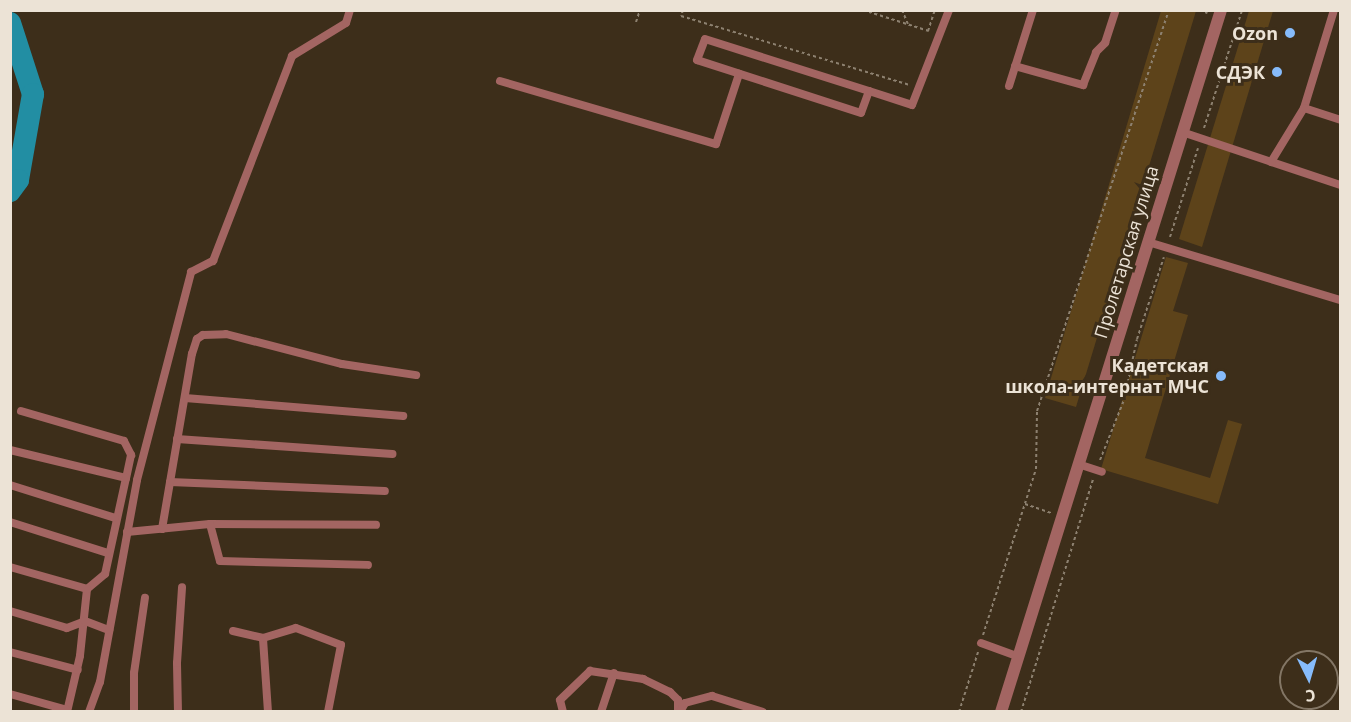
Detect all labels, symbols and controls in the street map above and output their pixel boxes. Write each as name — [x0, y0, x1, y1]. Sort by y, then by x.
place label: Ozon — [1232, 22, 1278, 44]
marker: Ozon — [1283, 26, 1297, 40]
place label: СДЭК — [1216, 61, 1265, 83]
marker: СДЭК — [1270, 65, 1284, 79]
street label: Пролетарская улица — [1089, 163, 1163, 341]
place label: Кадетская школа-интернат МЧС — [1005, 355, 1209, 398]
marker: Кадетская школа-интернат МЧС — [1214, 369, 1228, 383]
north arrow — [1279, 650, 1339, 710]
text: С — [1304, 685, 1316, 707]

